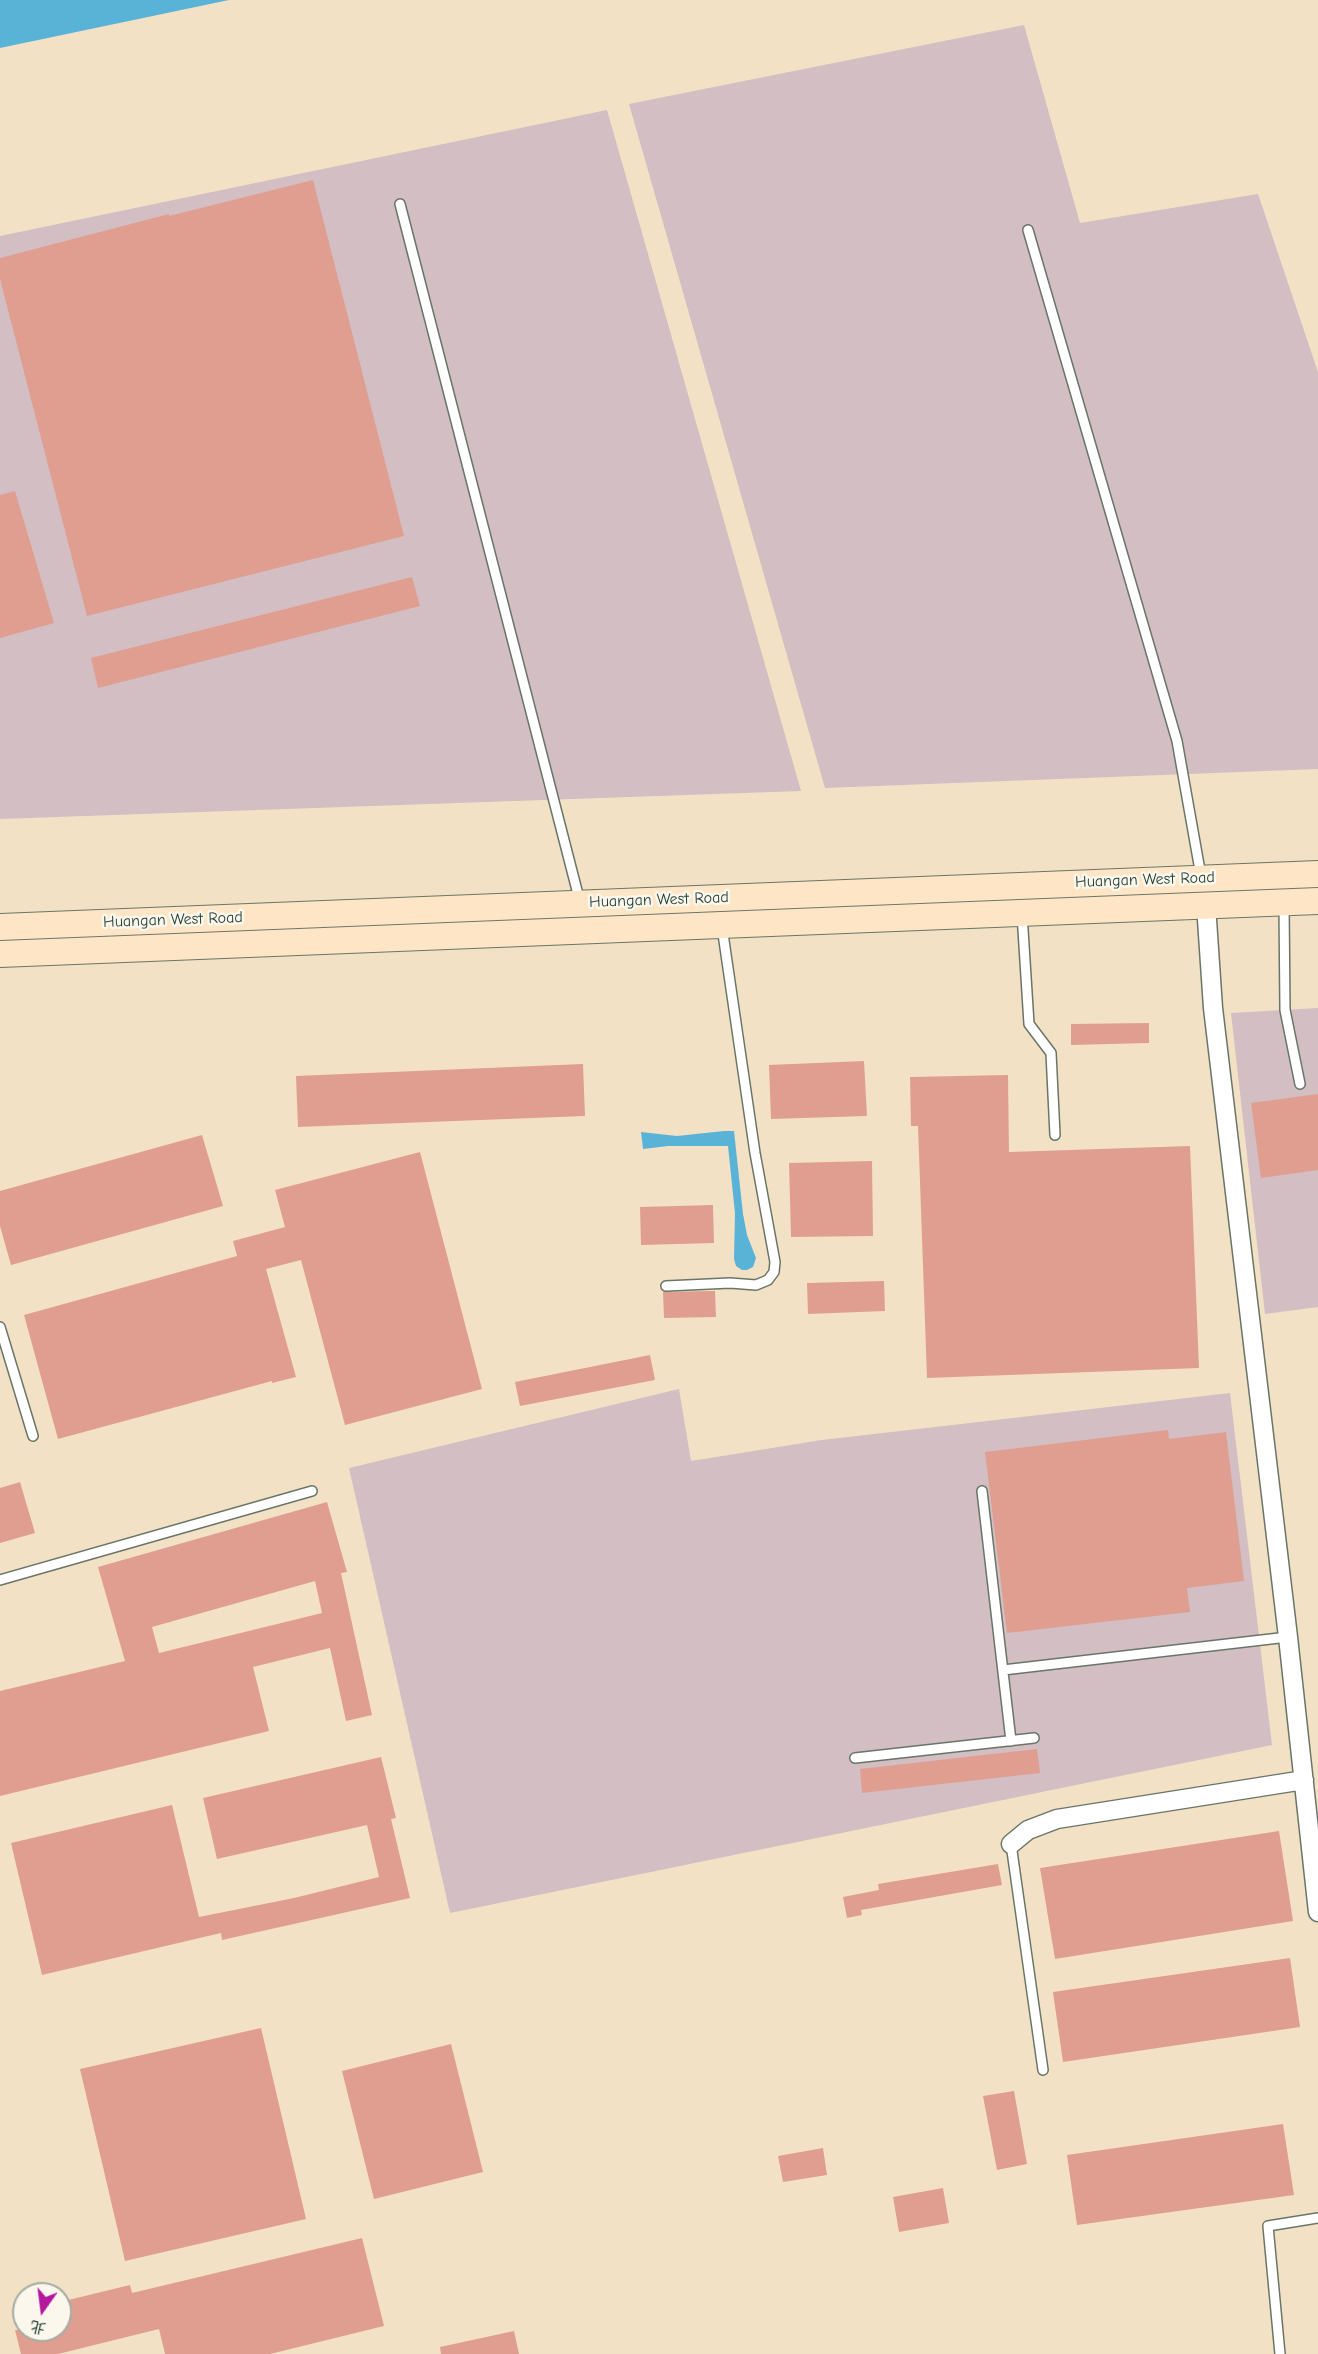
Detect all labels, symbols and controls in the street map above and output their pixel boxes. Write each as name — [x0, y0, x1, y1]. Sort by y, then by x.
street label: Huangan West Road — [1075, 868, 1215, 892]
street label: Huangan West Road — [589, 888, 729, 912]
street label: Huangan West Road — [103, 908, 243, 932]
north arrow — [12, 2282, 72, 2342]
text: 北 — [28, 2317, 48, 2338]

